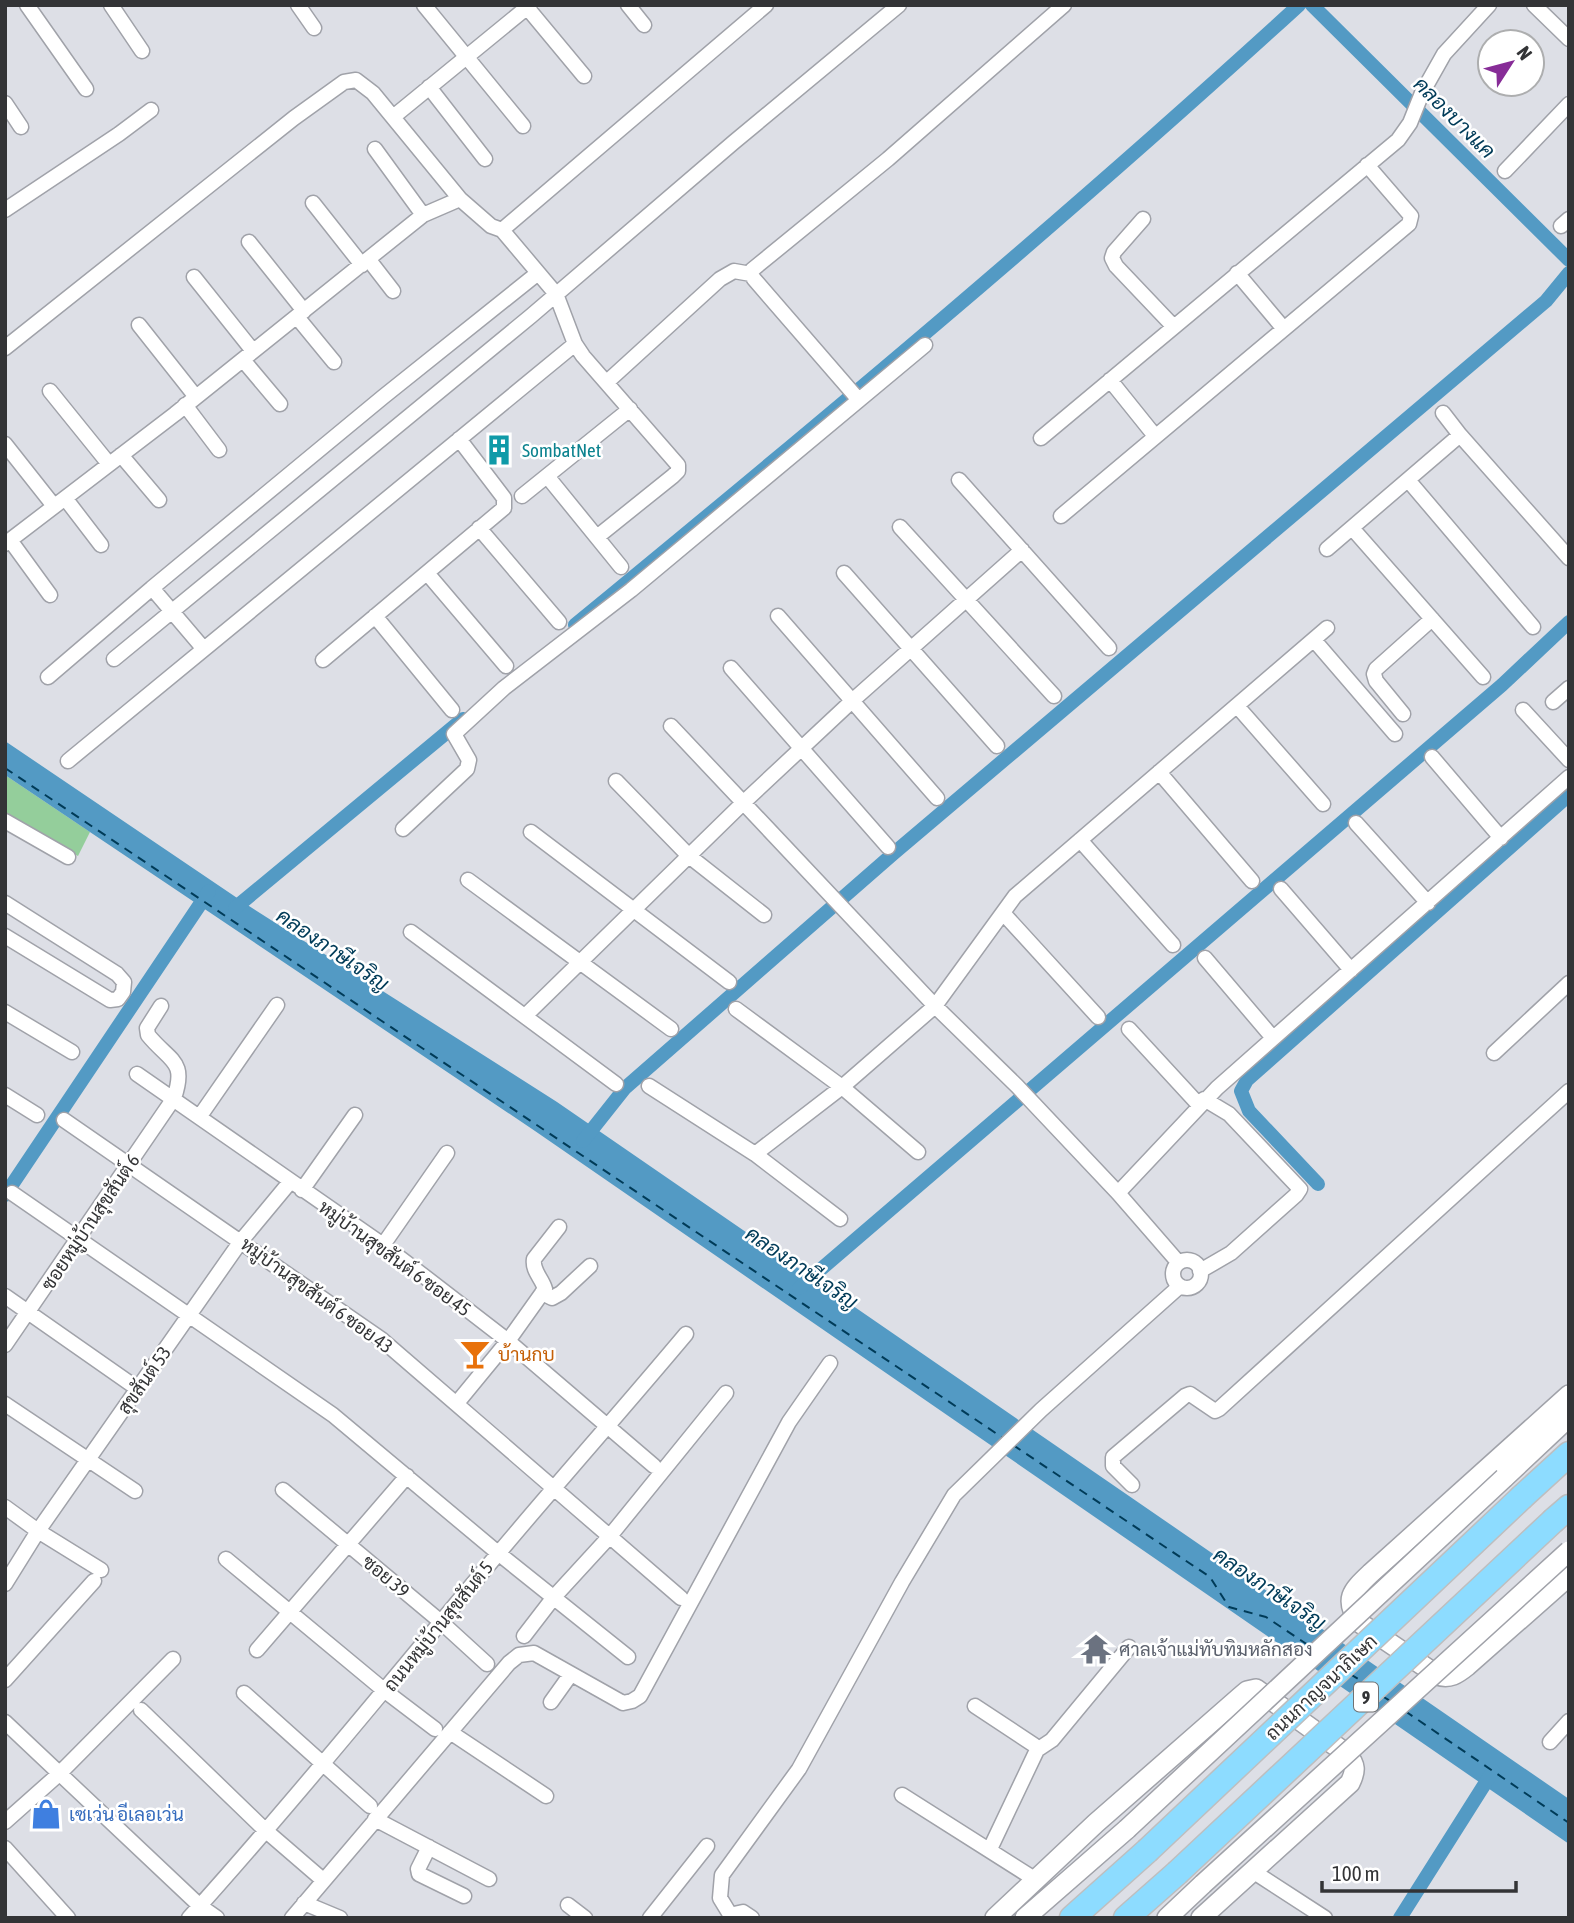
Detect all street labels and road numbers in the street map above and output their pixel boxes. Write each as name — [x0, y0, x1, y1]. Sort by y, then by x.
street label: ซอยหมู่บ้านสุขสันต์ 6 — [35, 1149, 146, 1296]
street label: หมู่บ้านสุขสันต์ 6 ซอย 45 — [313, 1195, 476, 1323]
street label: หมู่บ้านสุขสันต์ 6 ซอย 43 — [235, 1232, 398, 1360]
street label: สุขสันต์ 53 — [112, 1341, 177, 1419]
street label: ซอย 39 — [358, 1550, 414, 1602]
street label: ถนนหมู่บ้านสุขสันต์ 5 — [378, 1556, 500, 1697]
street label: ถนนกาญจนาภิเษก — [1261, 1630, 1382, 1745]
road number: 9 — [1354, 1682, 1378, 1712]

